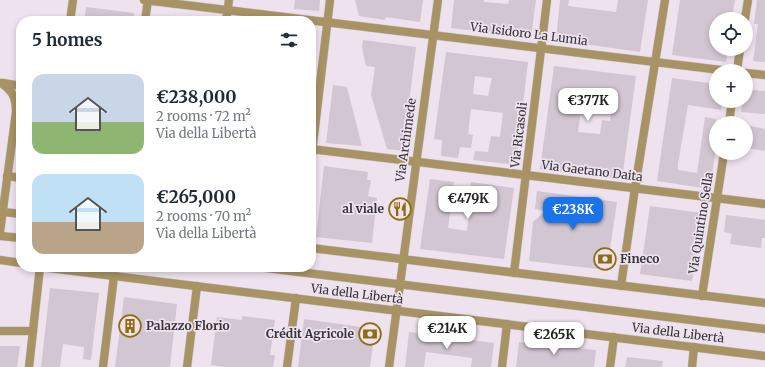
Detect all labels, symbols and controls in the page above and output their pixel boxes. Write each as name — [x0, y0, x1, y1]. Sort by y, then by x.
map controls — [709, 12, 753, 160]
button: locate — [709, 12, 753, 56]
street label: Via Isidoro La Lumia — [469, 19, 589, 48]
text: 5 homes — [32, 29, 103, 51]
icon: filters — [278, 29, 300, 51]
button: + — [709, 64, 753, 108]
text: €238,000 — [156, 86, 237, 108]
pin: €377K — [560, 88, 616, 122]
icon: home — [64, 90, 112, 138]
text: €377K — [567, 92, 609, 109]
street label: Via Archimede — [392, 97, 419, 184]
street label: Via Ricasoli — [507, 101, 530, 170]
text: 2 rooms · 72 m² — [156, 108, 251, 125]
button: − — [709, 116, 753, 160]
text: Via della Libertà — [156, 125, 257, 142]
street label: Via Gaetano Daita — [540, 157, 644, 184]
street label: Via Quintino Sella — [685, 170, 716, 276]
text: €265,000 — [156, 186, 236, 208]
pin: €479K — [440, 186, 496, 220]
icon: home — [64, 190, 112, 238]
text: €479K — [447, 190, 489, 207]
restaurant icon: al viale — [387, 196, 413, 222]
pin: €238K — [545, 197, 601, 231]
place label: al viale — [342, 201, 384, 216]
text: €238K — [552, 201, 594, 218]
text: 2 rooms · 70 m² — [156, 208, 251, 225]
text: Via della Libertà — [156, 225, 257, 242]
bank icon: Fineco — [592, 246, 618, 272]
place label: Fineco — [620, 251, 659, 266]
street label: Via della Libertà — [309, 280, 405, 307]
building icon: Palazzo Florio — [117, 313, 143, 339]
pin: €214K — [419, 316, 475, 350]
place label: Palazzo Florio — [146, 318, 230, 333]
street label: Via della Libertà — [630, 319, 726, 346]
text: €214K — [427, 320, 467, 337]
bank icon: Crédit Agricole — [357, 321, 383, 347]
pin: €265K — [526, 322, 582, 356]
place label: Crédit Agricole — [266, 326, 354, 341]
text: €265K — [533, 326, 575, 343]

